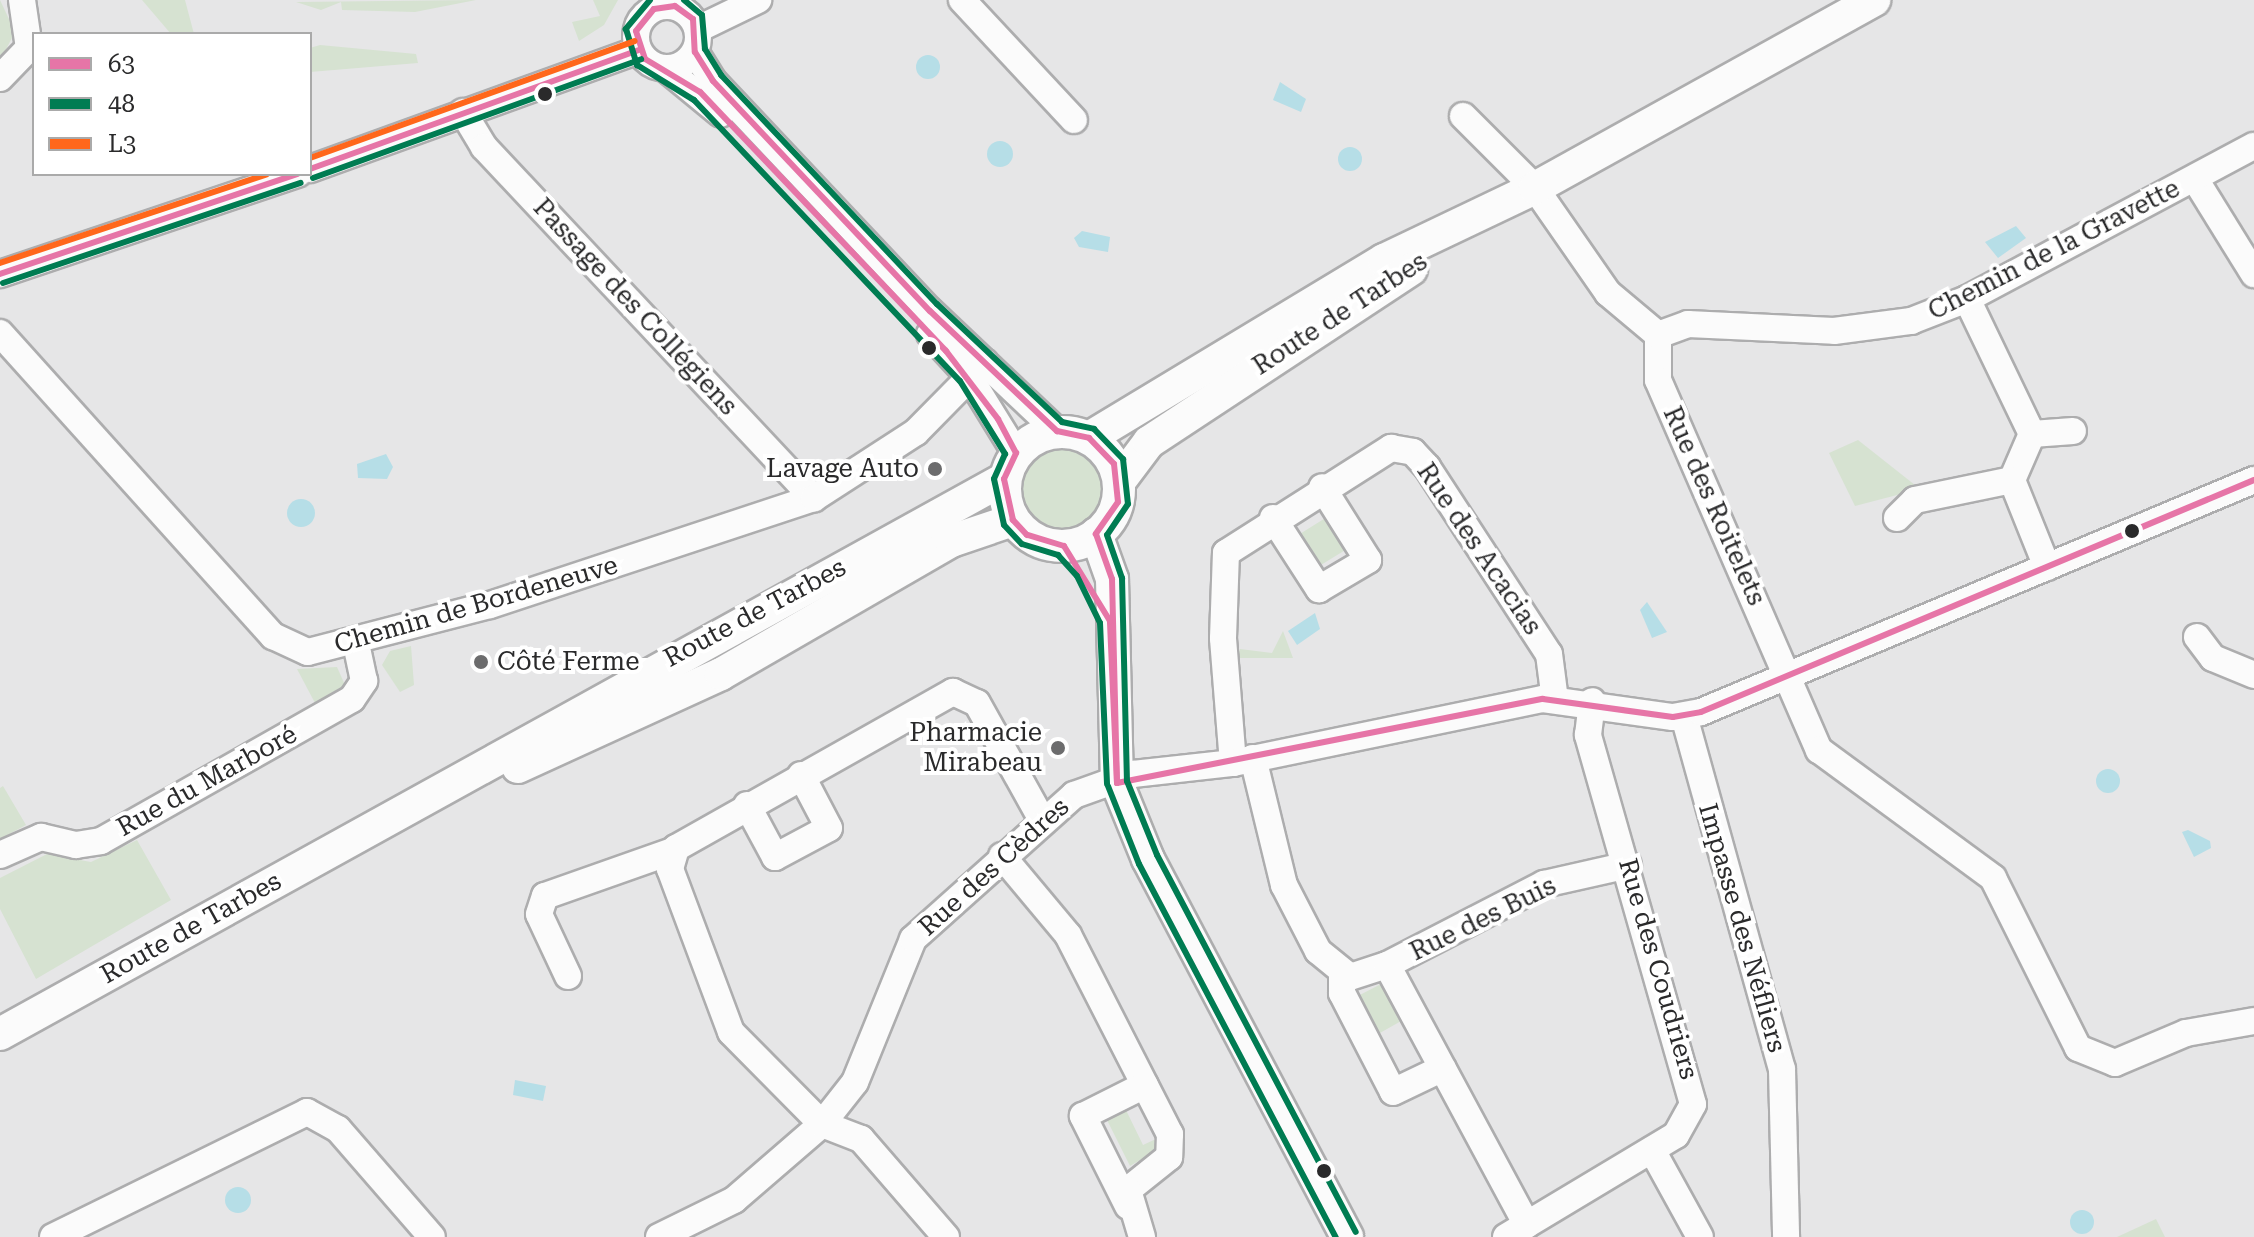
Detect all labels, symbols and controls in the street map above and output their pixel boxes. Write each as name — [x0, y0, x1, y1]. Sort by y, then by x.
legend — [32, 32, 312, 176]
text: 63 — [108, 50, 135, 78]
unlabelled marker — [537, 86, 553, 102]
text: 48 — [108, 90, 135, 118]
text: L3 — [108, 130, 136, 158]
street label: Chemin de la Gravette — [1923, 173, 2185, 327]
street label: Passage des Collégiens — [526, 192, 744, 422]
street label: Route de Tarbes — [1247, 246, 1433, 382]
unlabelled marker — [921, 340, 937, 356]
street label: Rue des Roitelets — [1656, 402, 1772, 610]
place label: Lavage Auto — [766, 453, 919, 485]
street label: Rue des Acacias — [1410, 457, 1548, 641]
marker: Lavage Auto — [926, 460, 944, 478]
unlabelled marker — [2124, 523, 2140, 539]
street label: Chemin de Bordeneuve — [331, 550, 621, 660]
street label: Route de Tarbes — [659, 552, 851, 674]
place label: Côté Ferme — [497, 646, 639, 678]
marker: Côté Ferme — [472, 653, 490, 671]
place label: Pharmacie Mirabeau — [909, 717, 1042, 778]
street label: Rue du Marboré — [112, 719, 302, 843]
marker: Pharmacie Mirabeau — [1049, 739, 1067, 757]
street label: Rue des Cèdres — [912, 791, 1076, 943]
street label: Impasse des Néfliers — [1692, 800, 1792, 1056]
street label: Rue des Coudriers — [1612, 855, 1704, 1083]
street label: Route de Tarbes — [95, 865, 287, 991]
street label: Rue des Buis — [1405, 870, 1561, 968]
unlabelled marker — [1316, 1163, 1332, 1179]

